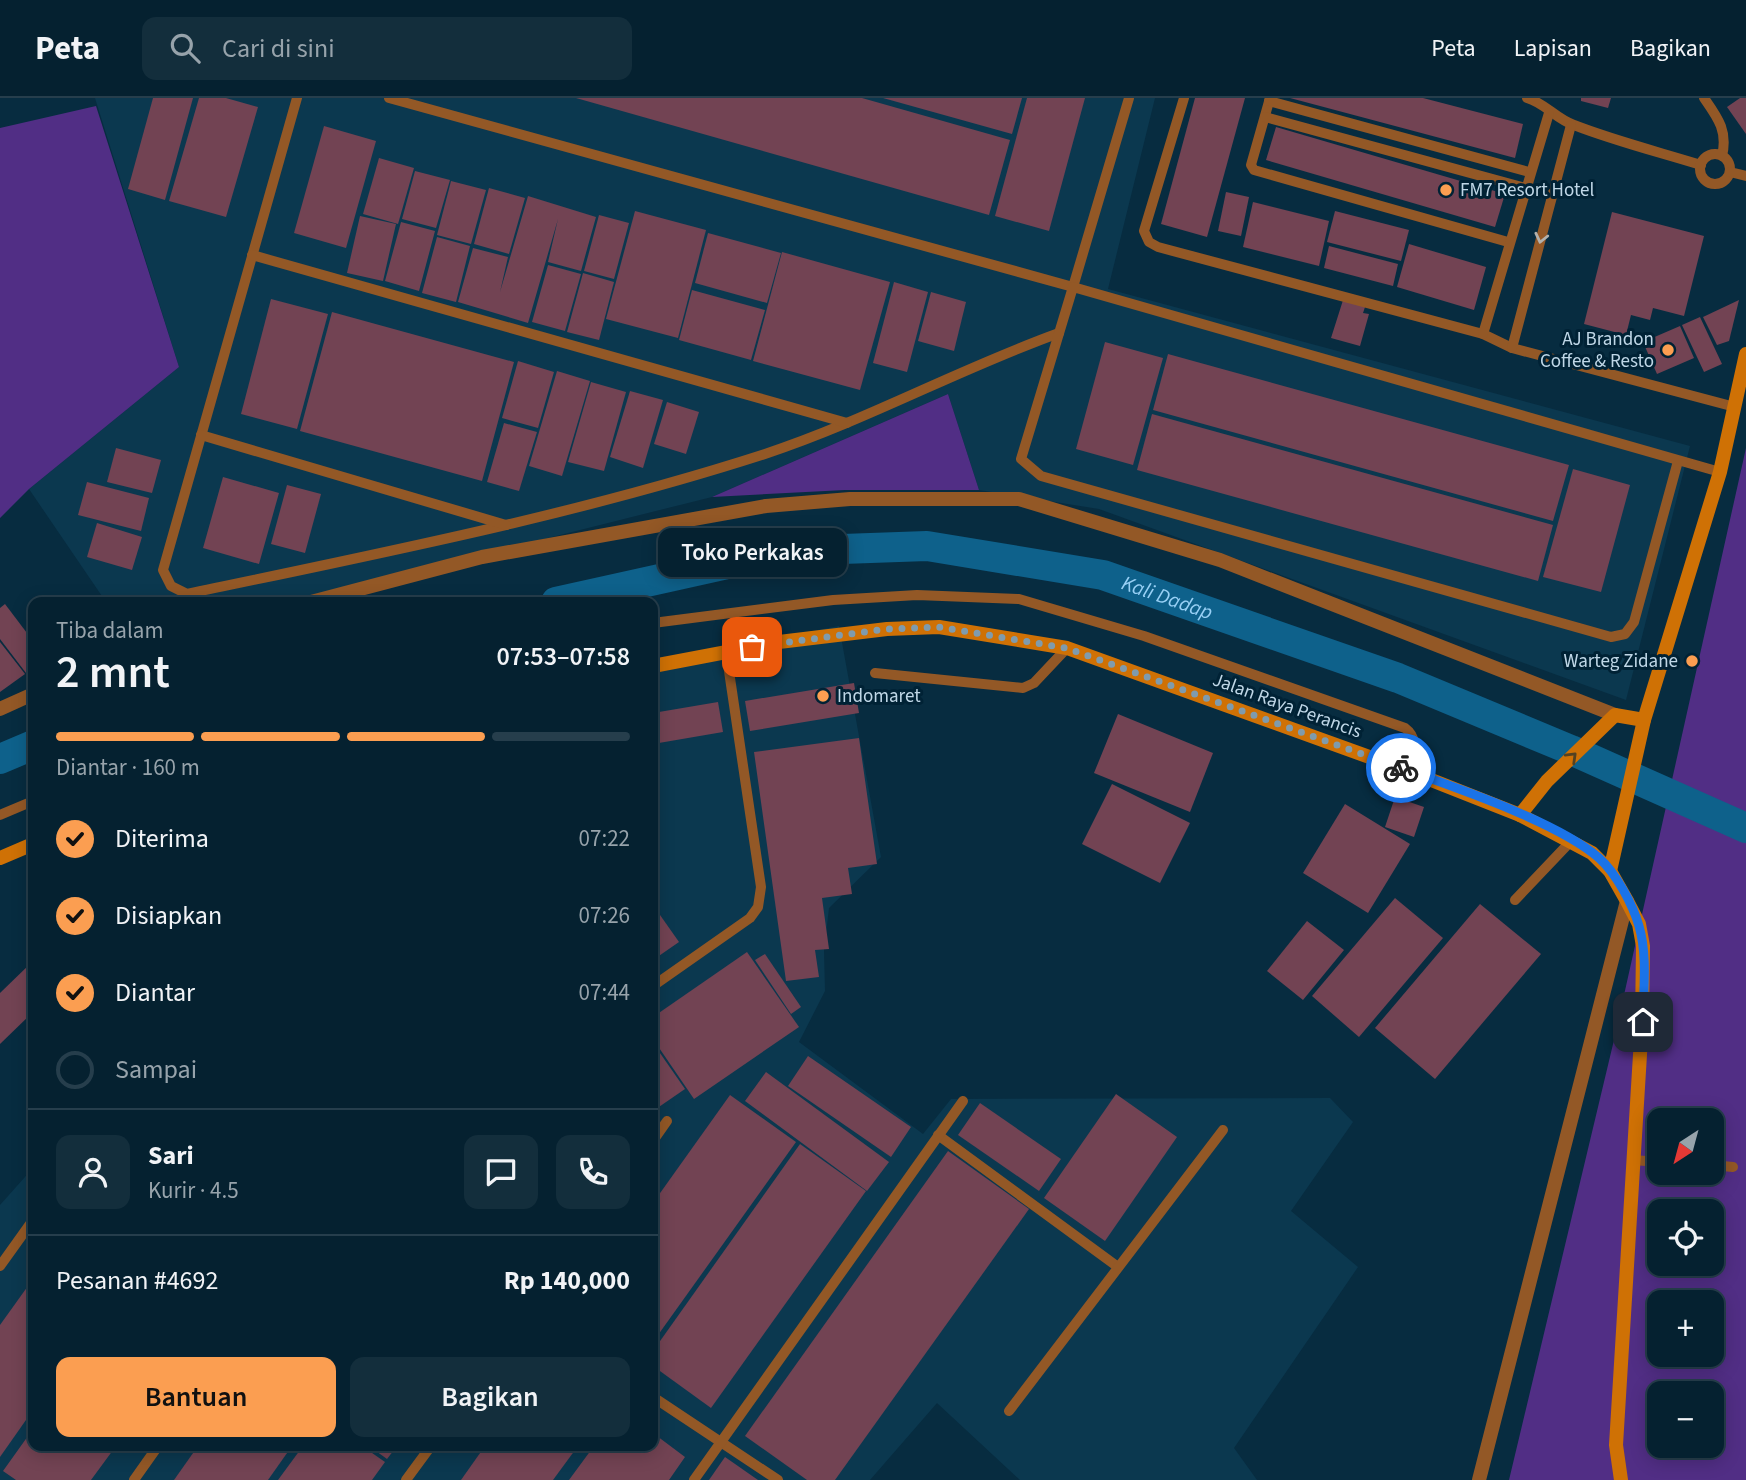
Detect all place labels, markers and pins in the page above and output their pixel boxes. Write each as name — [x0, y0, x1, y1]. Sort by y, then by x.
place label: FM7 Resort Hotel — [1460, 177, 1595, 204]
marker: FM7 Resort Hotel — [1438, 182, 1454, 198]
place label: AJ Brandon Coffee & Resto — [1540, 326, 1654, 375]
marker: AJ Brandon Coffee & Resto — [1660, 342, 1676, 358]
callout: Toko Perkakas — [658, 528, 846, 577]
pin — [722, 617, 782, 677]
place label: Warteg Zidane — [1564, 648, 1678, 675]
marker: Warteg Zidane — [1684, 653, 1700, 669]
place label: Indomaret — [837, 683, 921, 710]
marker: Indomaret — [815, 688, 831, 704]
pin — [1613, 992, 1673, 1052]

